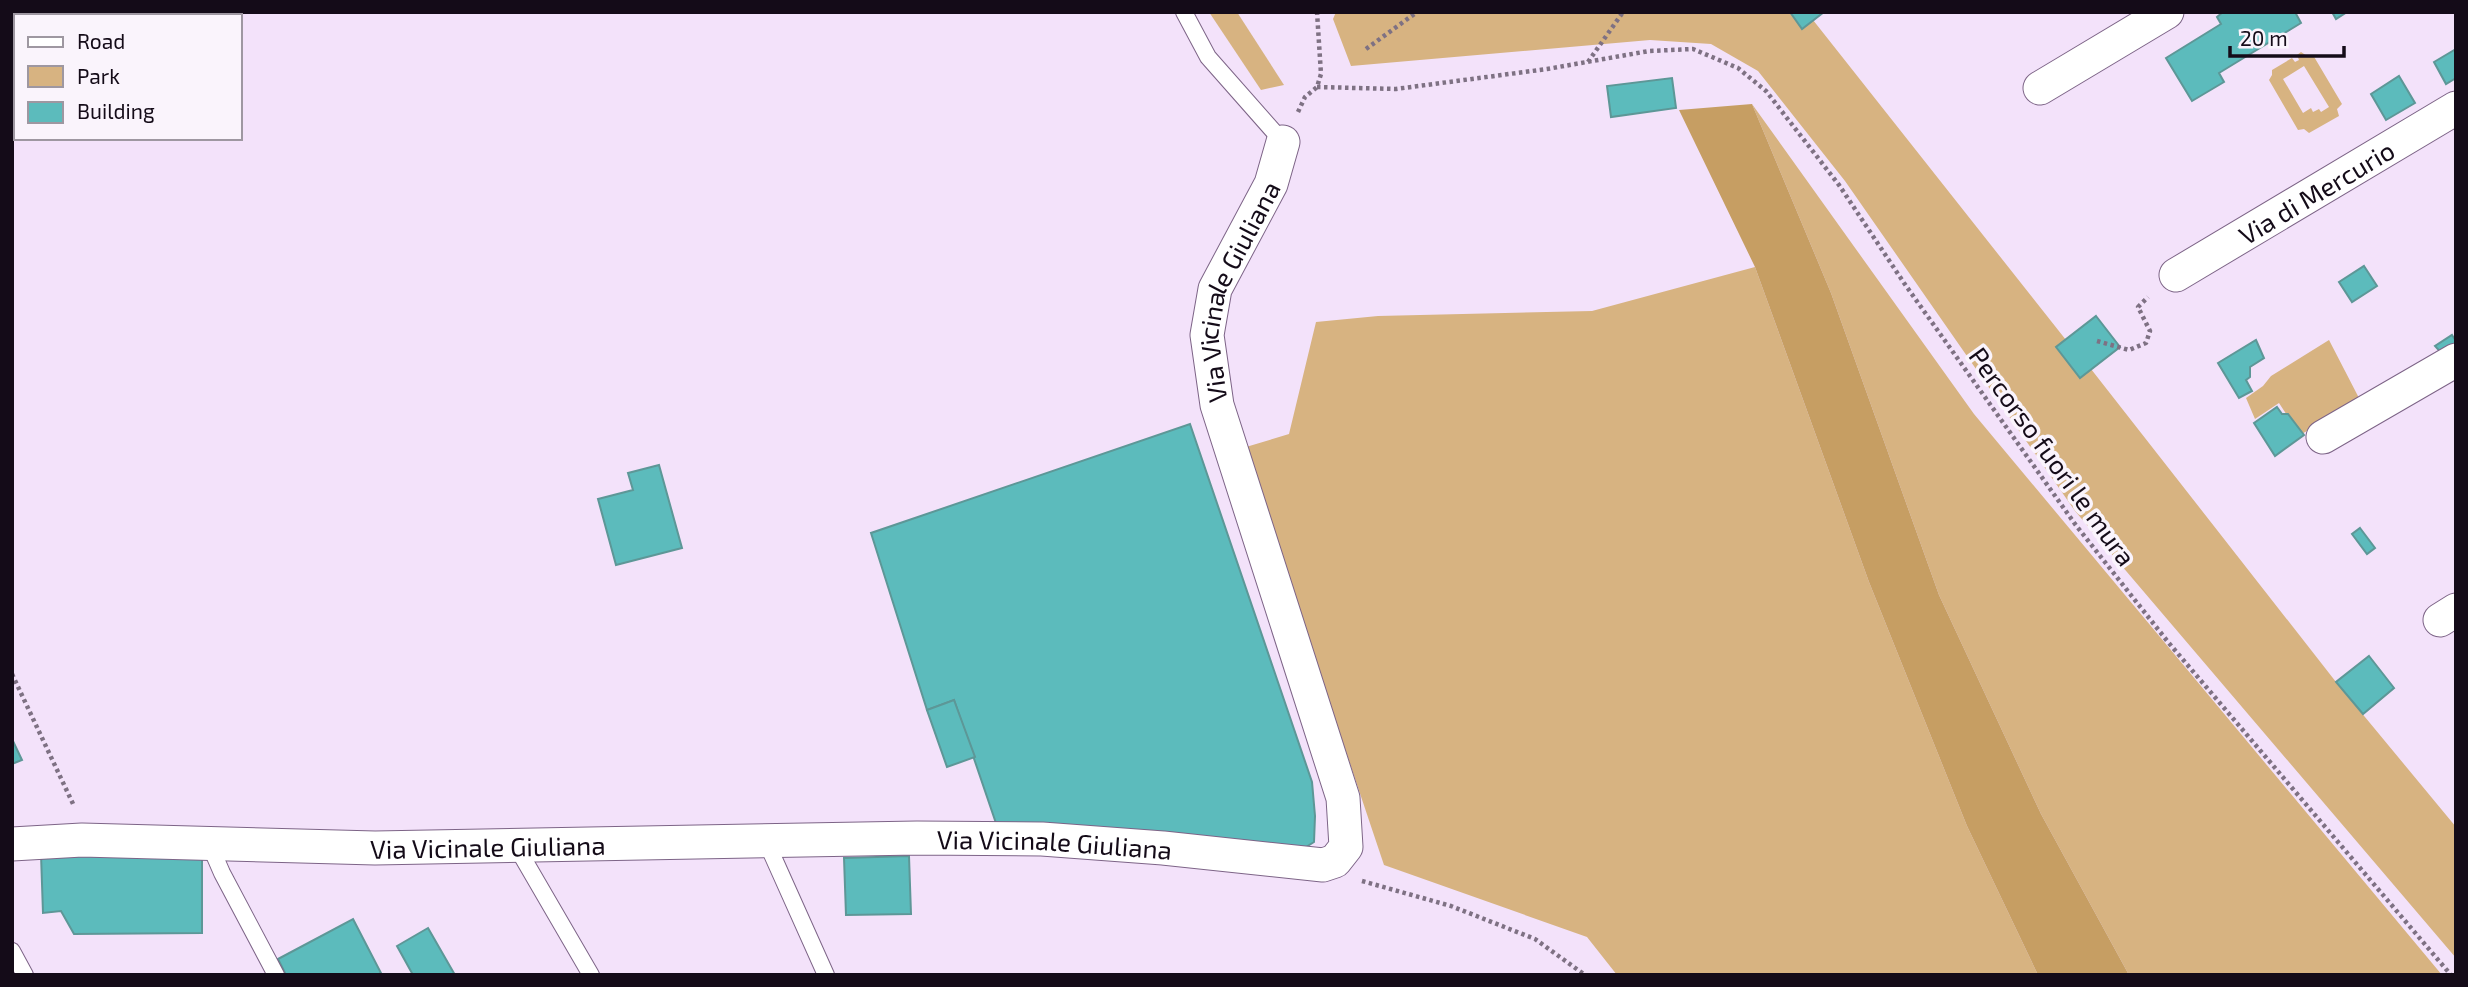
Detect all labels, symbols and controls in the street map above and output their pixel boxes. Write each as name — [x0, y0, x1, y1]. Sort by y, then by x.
legend — [14, 14, 242, 140]
scale bar — [2230, 14, 2344, 58]
text: 20 m — [2240, 25, 2288, 50]
text: Road — [77, 28, 125, 53]
text: Park — [77, 63, 120, 88]
text: Building — [77, 98, 155, 123]
street label: Via di Mercurio — [2233, 133, 2399, 250]
street label: Via Vicinale Giuliana — [1191, 175, 1285, 405]
street label: Percorso fuori le mura — [1963, 341, 2143, 571]
street label: Via Vicinale Giuliana — [937, 823, 1174, 864]
street label: Via Vicinale Giuliana — [370, 828, 606, 864]

